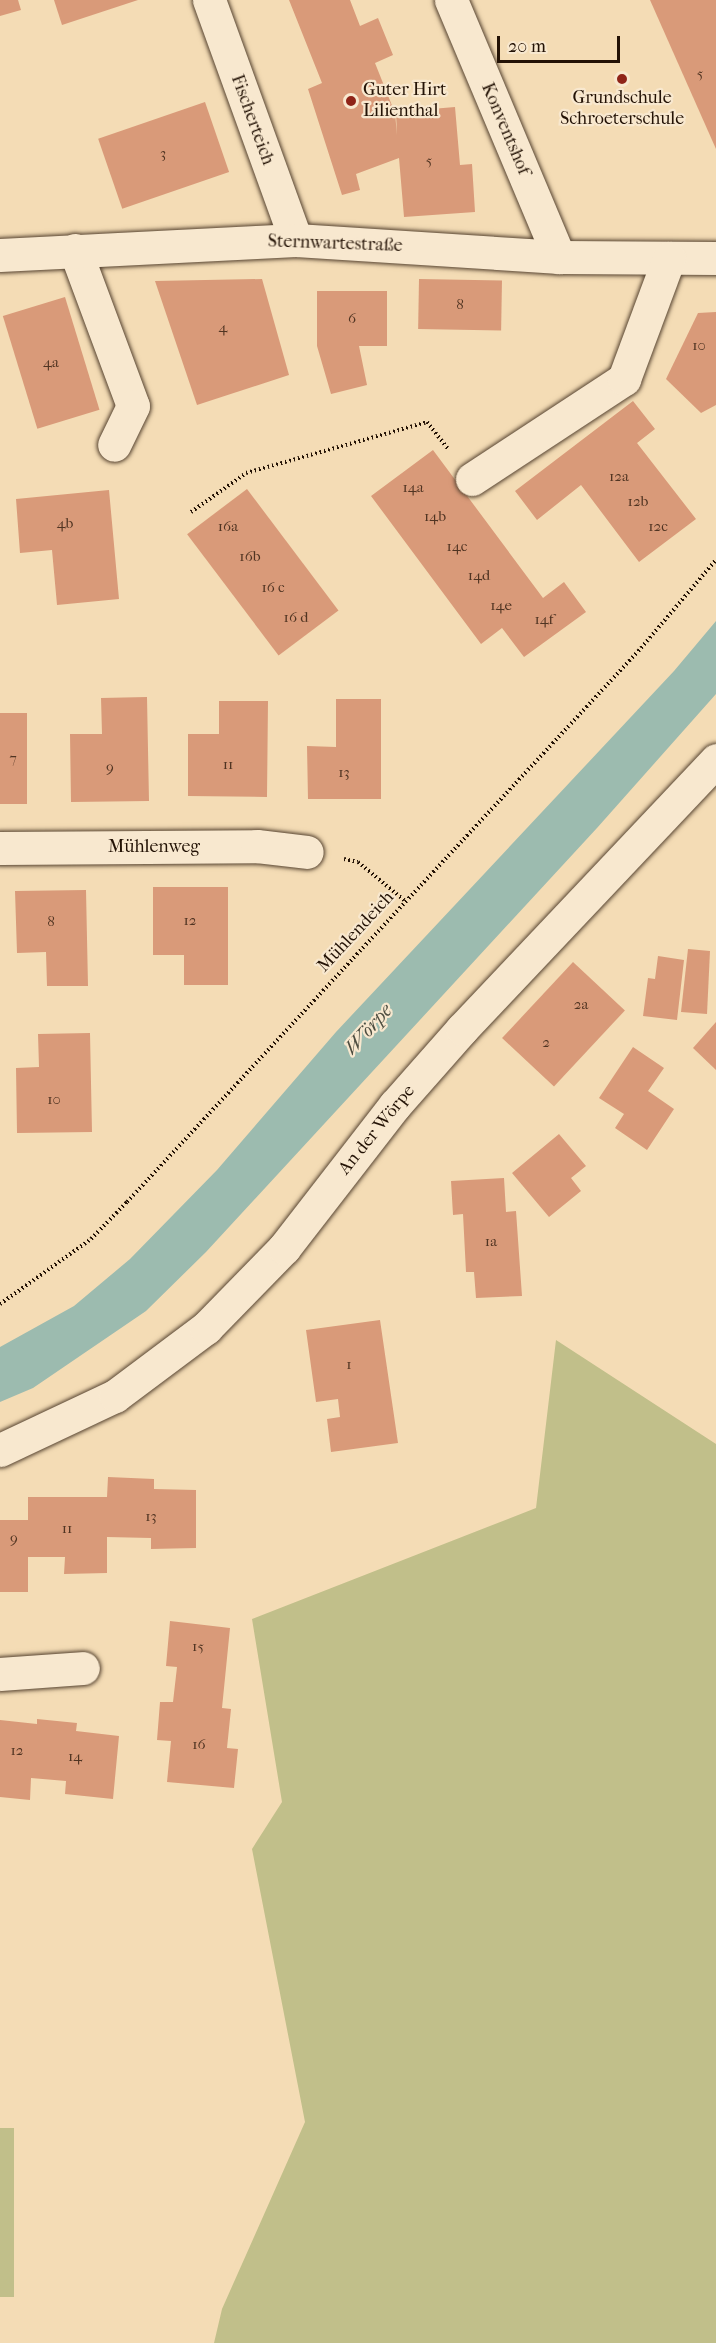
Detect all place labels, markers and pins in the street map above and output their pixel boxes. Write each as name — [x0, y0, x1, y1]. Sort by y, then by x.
marker: Grundschule Schroeterschule — [615, 72, 629, 86]
place label: Guter Hirt Lilienthal — [363, 80, 446, 122]
place label: Grundschule Schroeterschule — [560, 88, 684, 130]
marker: Guter Hirt Lilienthal — [344, 94, 358, 108]

